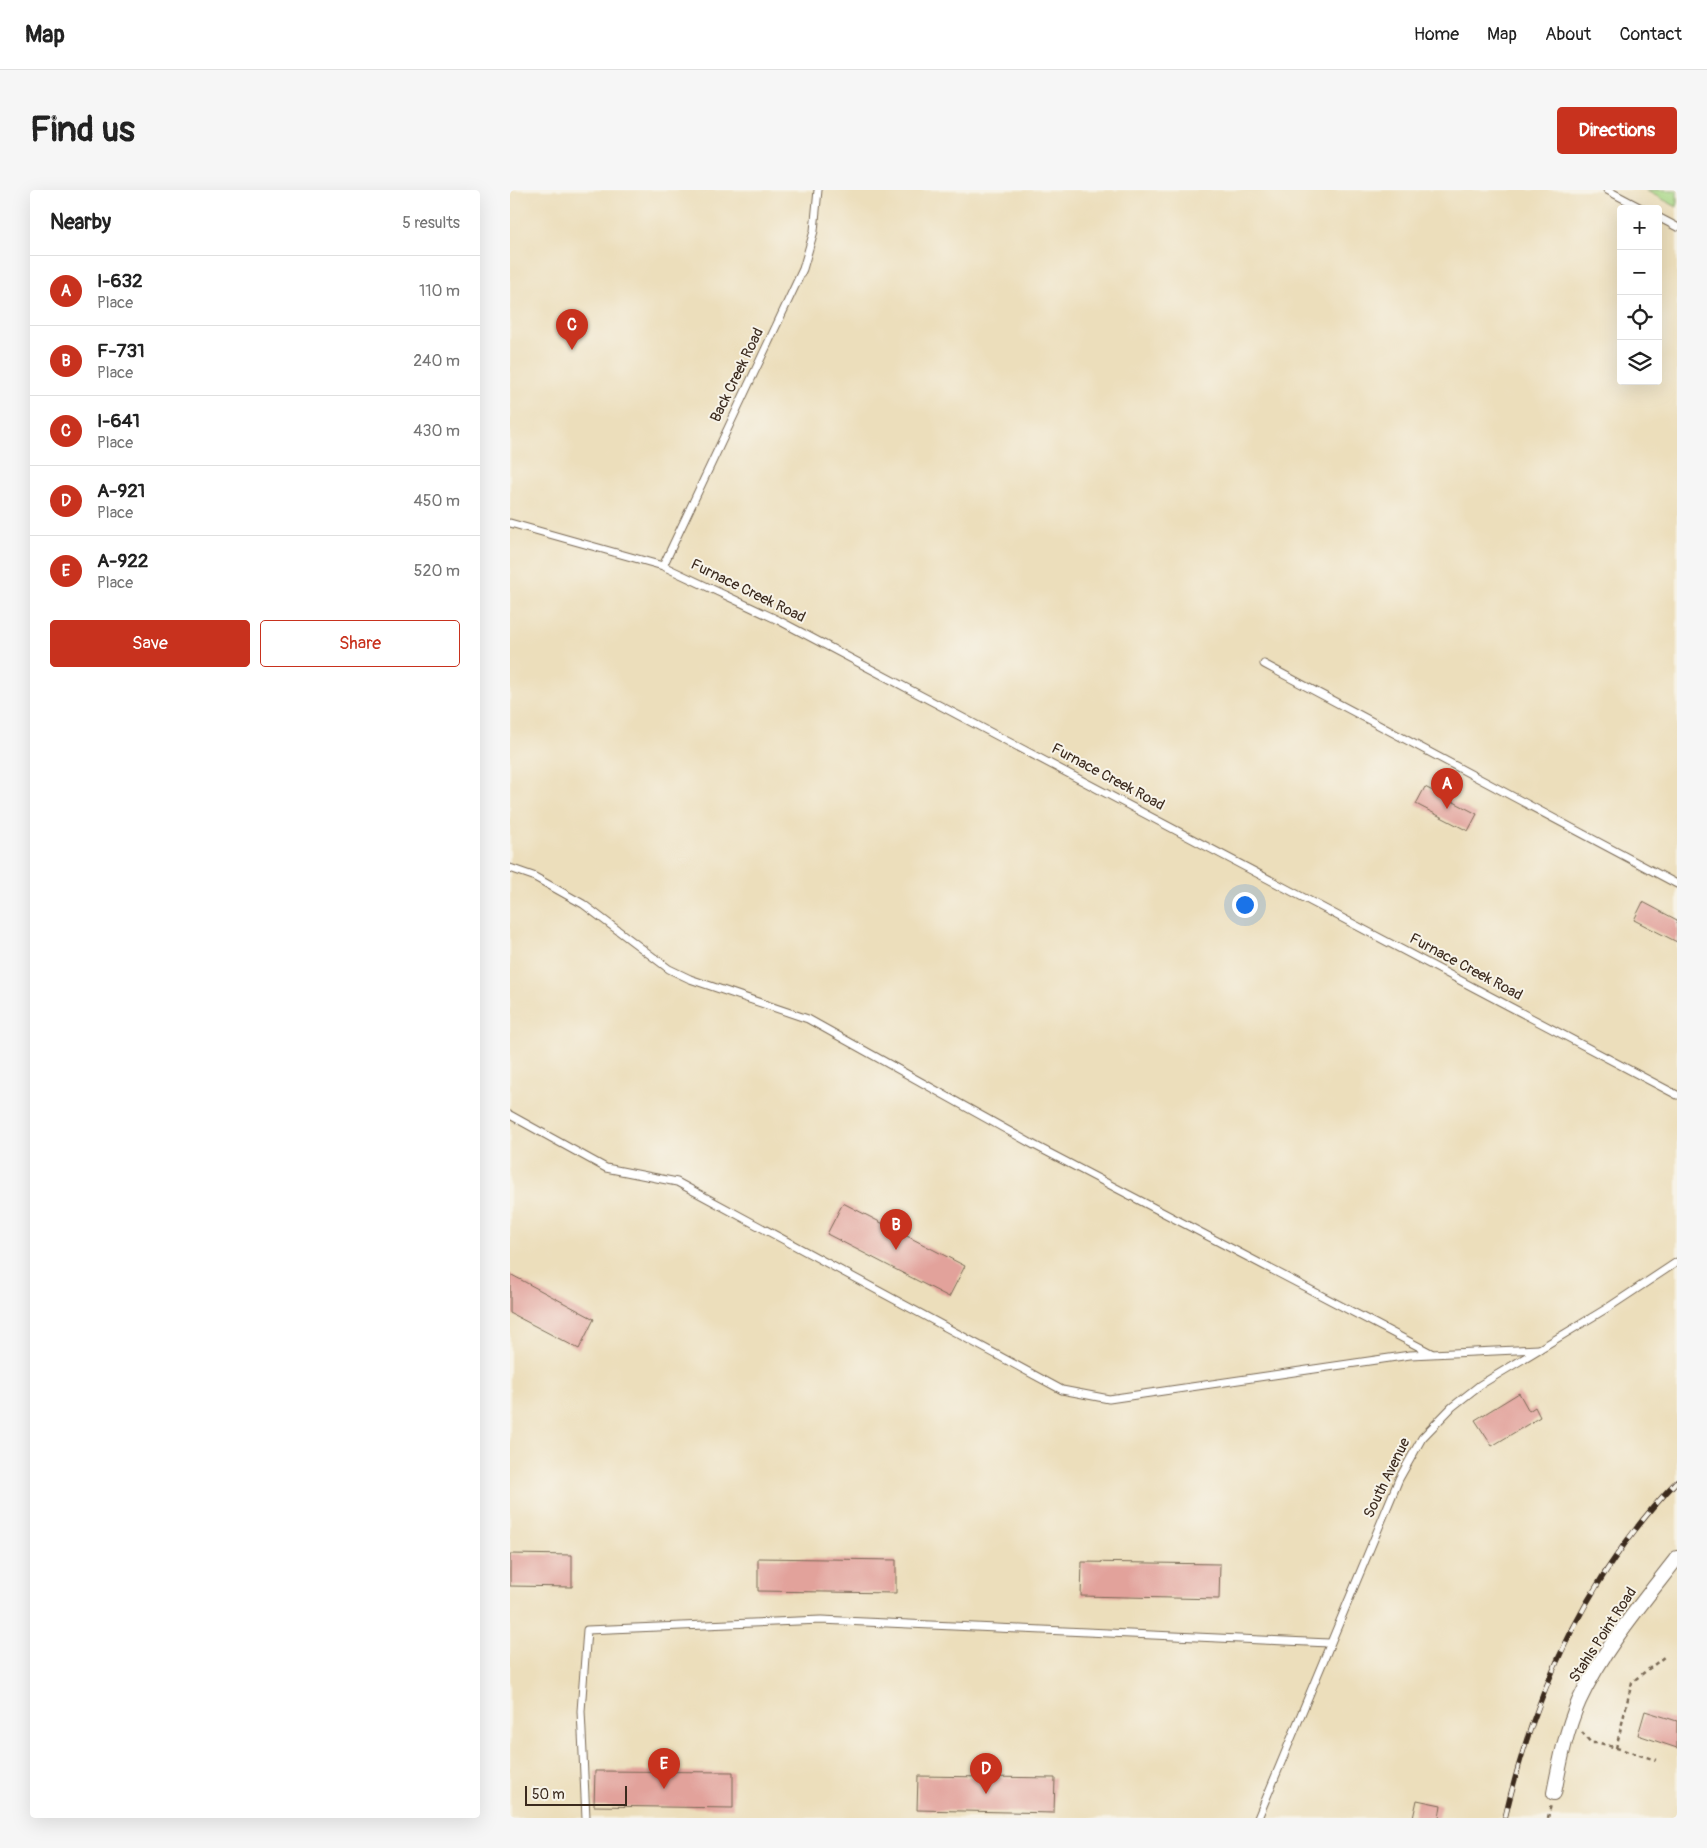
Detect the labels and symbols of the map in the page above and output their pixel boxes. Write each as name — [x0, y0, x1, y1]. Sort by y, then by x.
pin: C — [556, 309, 588, 350]
street label: Back Creek Road — [706, 325, 768, 425]
street label: Furnace Creek Road — [688, 555, 808, 627]
street label: Furnace Creek Road — [1048, 739, 1168, 815]
pin: A — [1431, 768, 1463, 809]
your location — [1232, 892, 1258, 918]
street label: Furnace Creek Road — [1406, 929, 1526, 1005]
pin: B — [880, 1209, 912, 1250]
street label: South Avenue — [1359, 1434, 1415, 1521]
street label: Stahls Point Road — [1565, 1584, 1641, 1686]
pin: E — [648, 1748, 680, 1789]
pin: D — [970, 1753, 1002, 1794]
scale bar — [525, 1783, 628, 1806]

